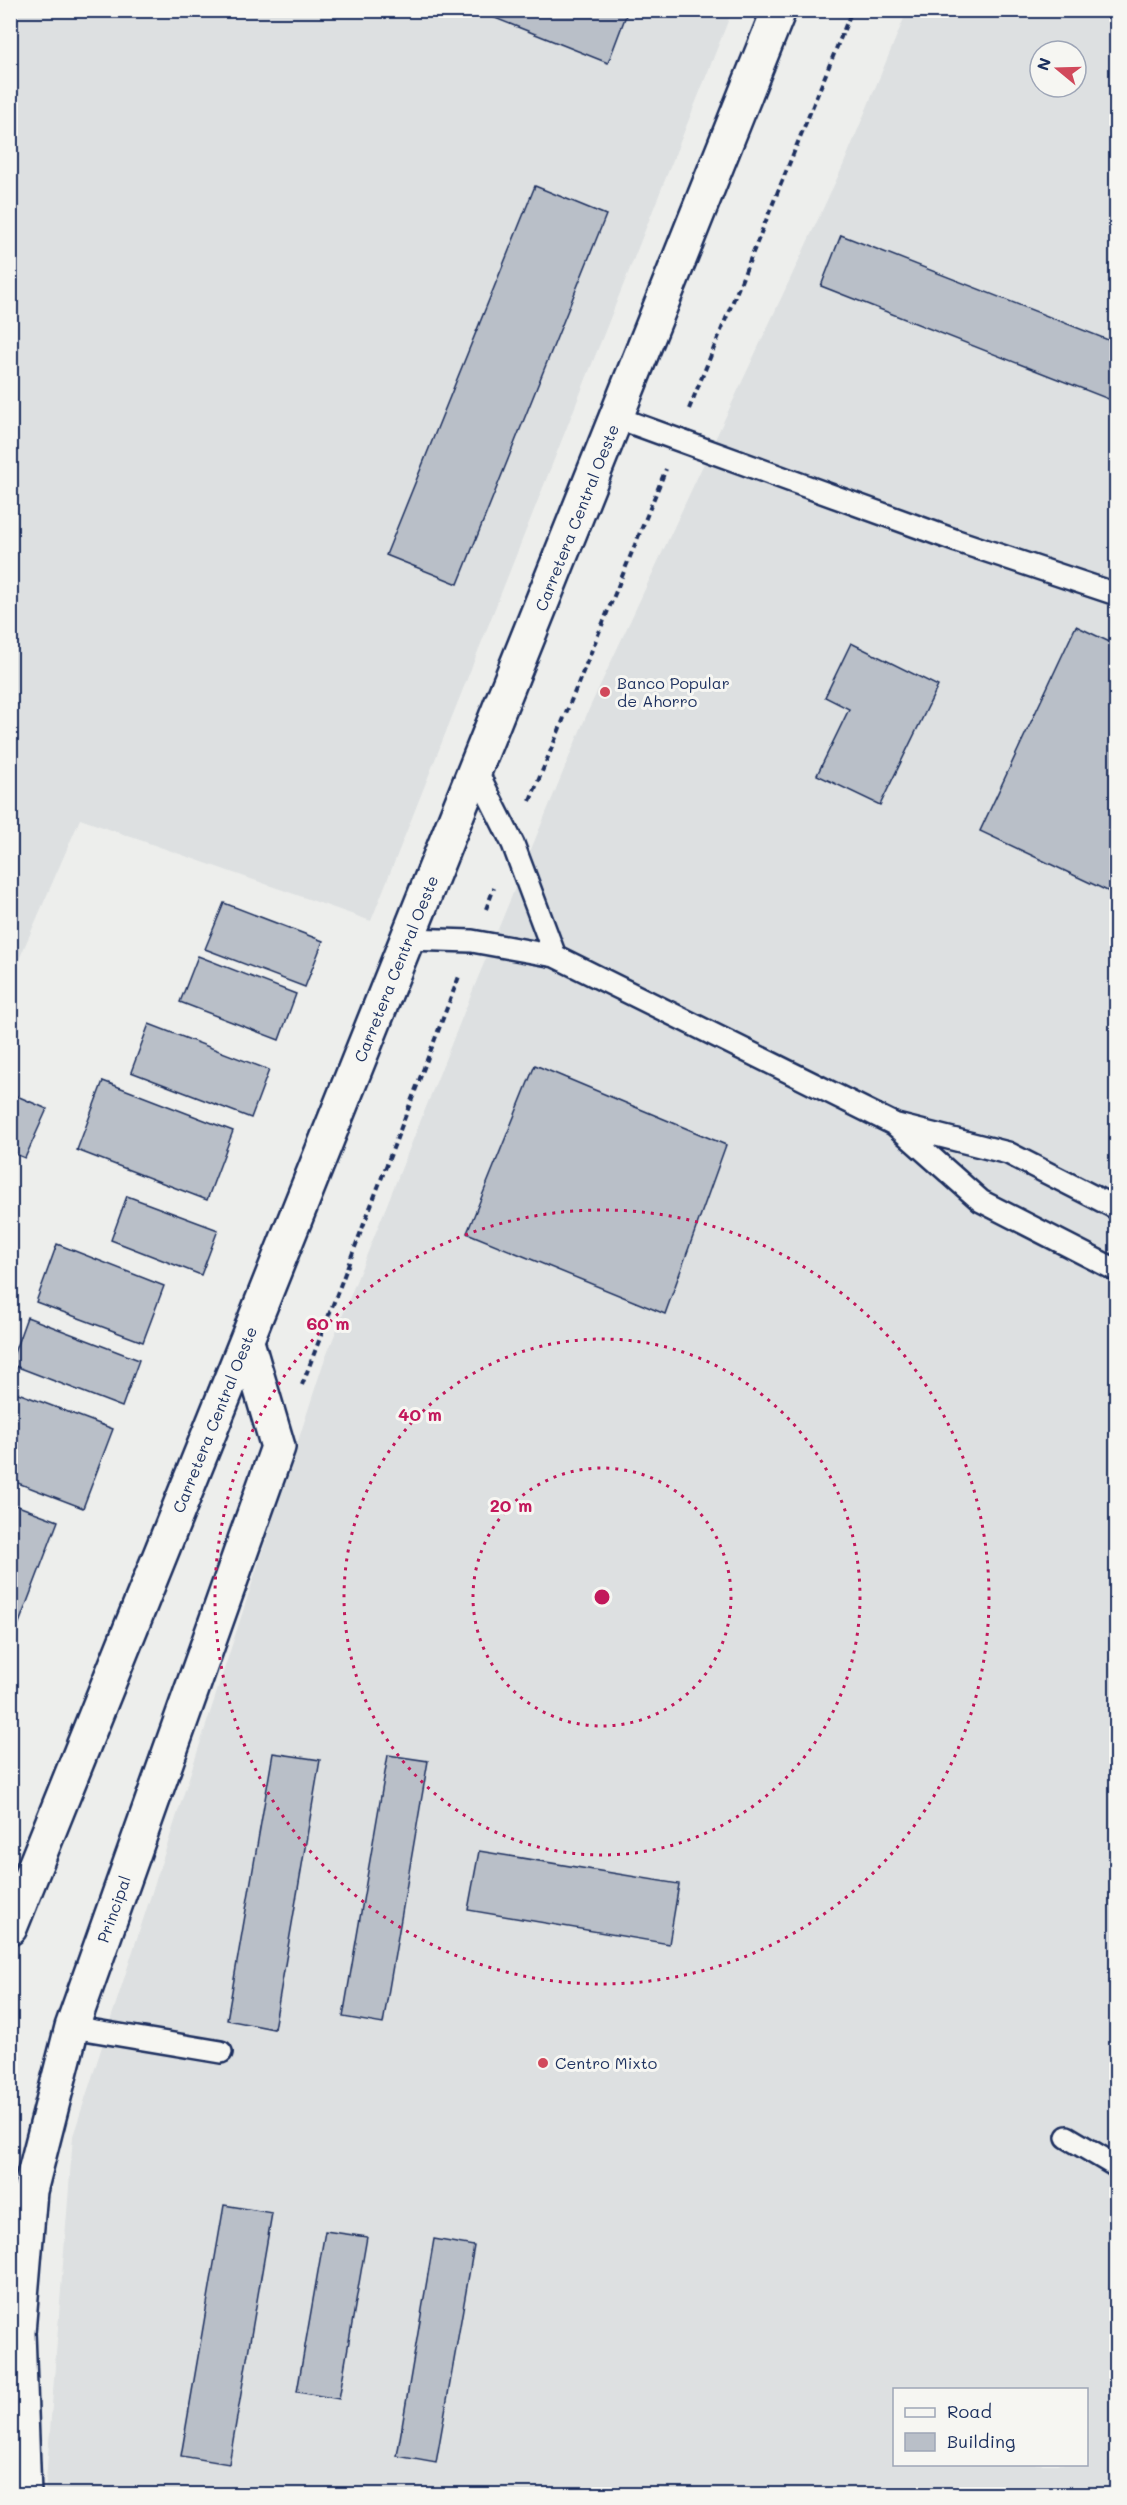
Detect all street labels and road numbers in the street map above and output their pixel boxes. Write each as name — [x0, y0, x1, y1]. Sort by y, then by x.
street label: Carretera Central Oeste — [530, 421, 623, 614]
street label: Carretera Central Oeste — [349, 872, 442, 1065]
street label: Carretera Central Oeste — [167, 1323, 261, 1516]
street label: Principal — [92, 1873, 135, 1945]

